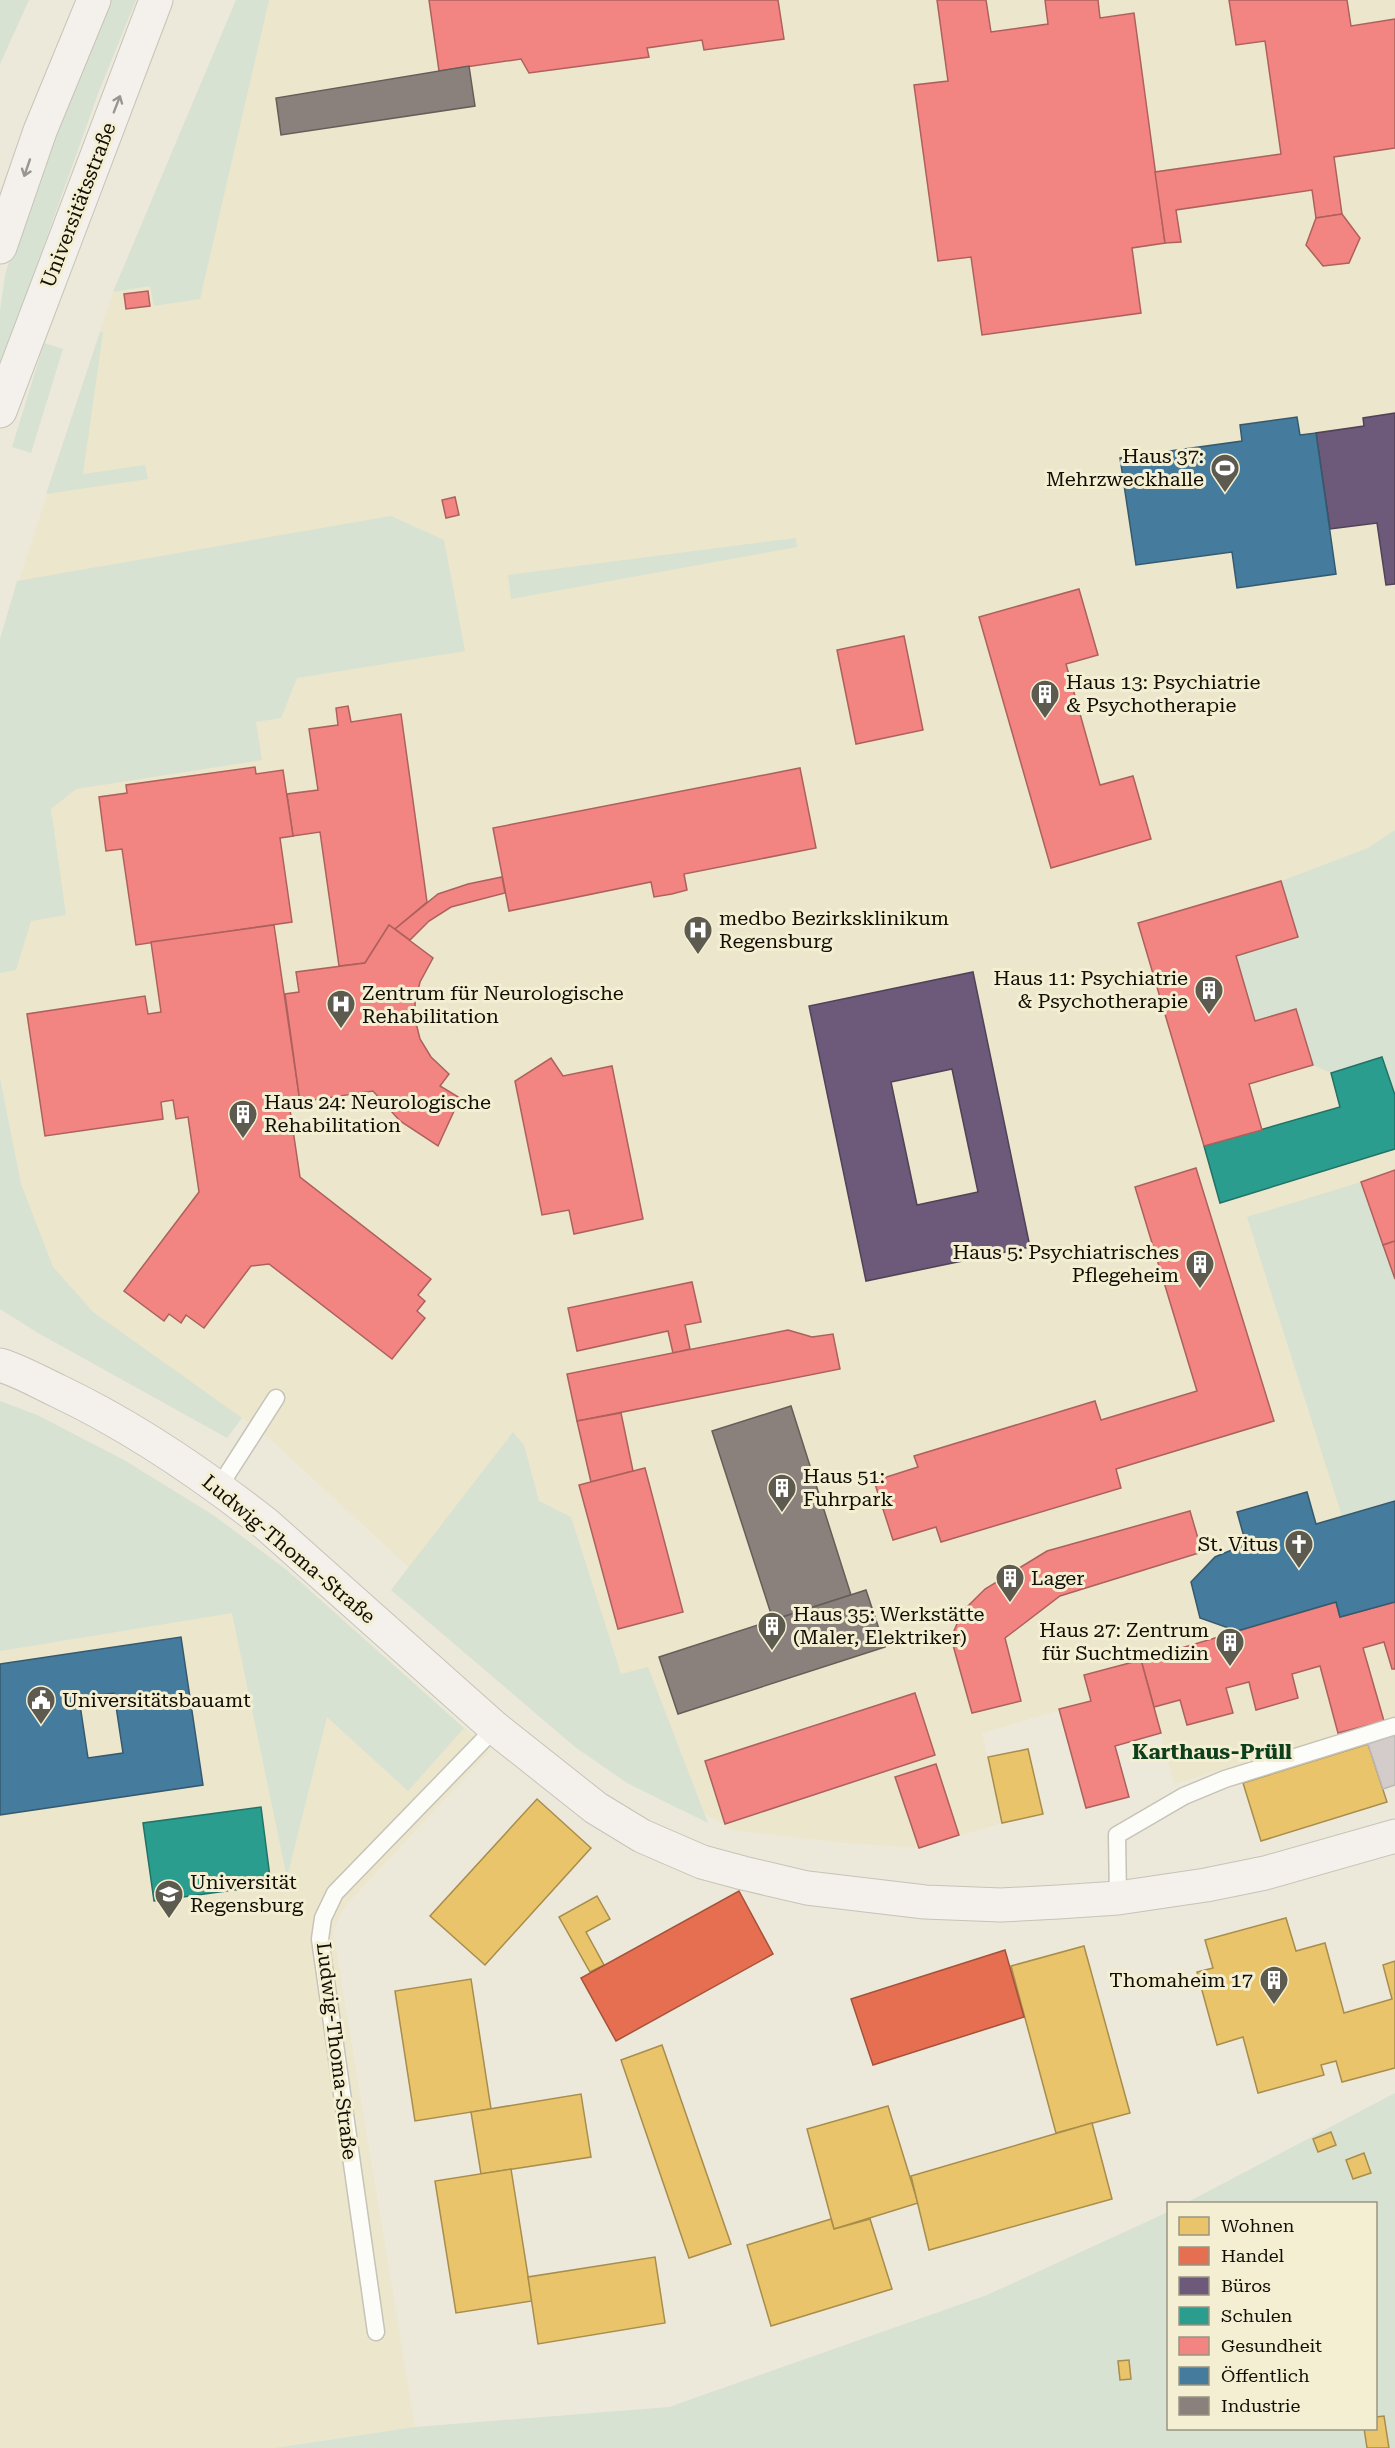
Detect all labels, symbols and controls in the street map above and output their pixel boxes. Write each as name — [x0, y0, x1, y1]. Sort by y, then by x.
one-way arrow — [112, 95, 123, 114]
street label: Universitätsstraße — [35, 119, 121, 291]
one-way arrow — [21, 158, 32, 177]
place label: Haus 37: Mehrzweckhalle — [1046, 444, 1204, 491]
sports icon: Haus 37: Mehrzweckhalle — [1209, 452, 1241, 494]
place label: Haus 13: Psychiatrie & Psychotherapie — [1066, 670, 1260, 717]
building icon: Haus 13: Psychiatrie & Psychotherapie — [1029, 678, 1061, 720]
place label: medbo Bezirksklinikum Regensburg — [719, 906, 949, 953]
hospital icon: medbo Bezirksklinikum Regensburg — [682, 914, 714, 956]
place label: Haus 11: Psychiatrie & Psychotherapie — [994, 966, 1188, 1013]
building icon: Haus 11: Psychiatrie & Psychotherapie — [1193, 974, 1225, 1016]
place label: Zentrum für Neurologische Rehabilitation — [362, 981, 624, 1028]
hospital icon: Zentrum für Neurologische Rehabilitation — [325, 988, 357, 1030]
place label: Haus 24: Neurologische Rehabilitation — [264, 1090, 491, 1137]
building icon: Haus 24: Neurologische Rehabilitation — [227, 1098, 259, 1140]
place label: Haus 5: Psychiatrisches Pflegeheim — [953, 1240, 1179, 1287]
building icon: Haus 5: Psychiatrisches Pflegeheim — [1184, 1248, 1216, 1290]
place label: Haus 51: Fuhrpark — [803, 1464, 894, 1511]
street label: Ludwig-Thoma-Straße — [198, 1470, 380, 1628]
building icon: Haus 51: Fuhrpark — [766, 1472, 798, 1514]
church icon: St. Vitus — [1283, 1528, 1315, 1570]
place label: St. Vitus — [1198, 1532, 1278, 1556]
building icon: Lager — [994, 1562, 1026, 1604]
place label: Lager — [1031, 1566, 1084, 1590]
place label: Haus 35: Werkstätte (Maler, Elektriker) — [793, 1602, 984, 1649]
building icon: Haus 35: Werkstätte (Maler, Elektriker) — [756, 1610, 788, 1652]
place label: Haus 27: Zentrum für Suchtmedizin — [1039, 1618, 1209, 1665]
building icon: Haus 27: Zentrum für Suchtmedizin — [1214, 1626, 1246, 1668]
public building icon: Universitätsbauamt — [25, 1684, 57, 1726]
place label: Universitätsbauamt — [62, 1688, 251, 1712]
district label: Karthaus-Prüll — [1132, 1740, 1292, 1764]
place label: Universität Regensburg — [190, 1870, 304, 1917]
school or university icon: Universität Regensburg — [153, 1878, 185, 1920]
street label: Ludwig-Thoma-Straße — [312, 1941, 362, 2161]
building icon: Thomaheim 17 — [1258, 1964, 1290, 2006]
place label: Thomaheim 17 — [1109, 1968, 1253, 1992]
legend — [1167, 2202, 1377, 2430]
text: Wohnen — [1221, 2215, 1295, 2236]
text: Handel — [1221, 2245, 1284, 2266]
text: Büros — [1221, 2275, 1271, 2296]
text: Schulen — [1221, 2305, 1293, 2326]
text: Gesundheit — [1221, 2335, 1322, 2356]
text: Öffentlich — [1221, 2365, 1310, 2386]
text: Industrie — [1221, 2395, 1301, 2416]

